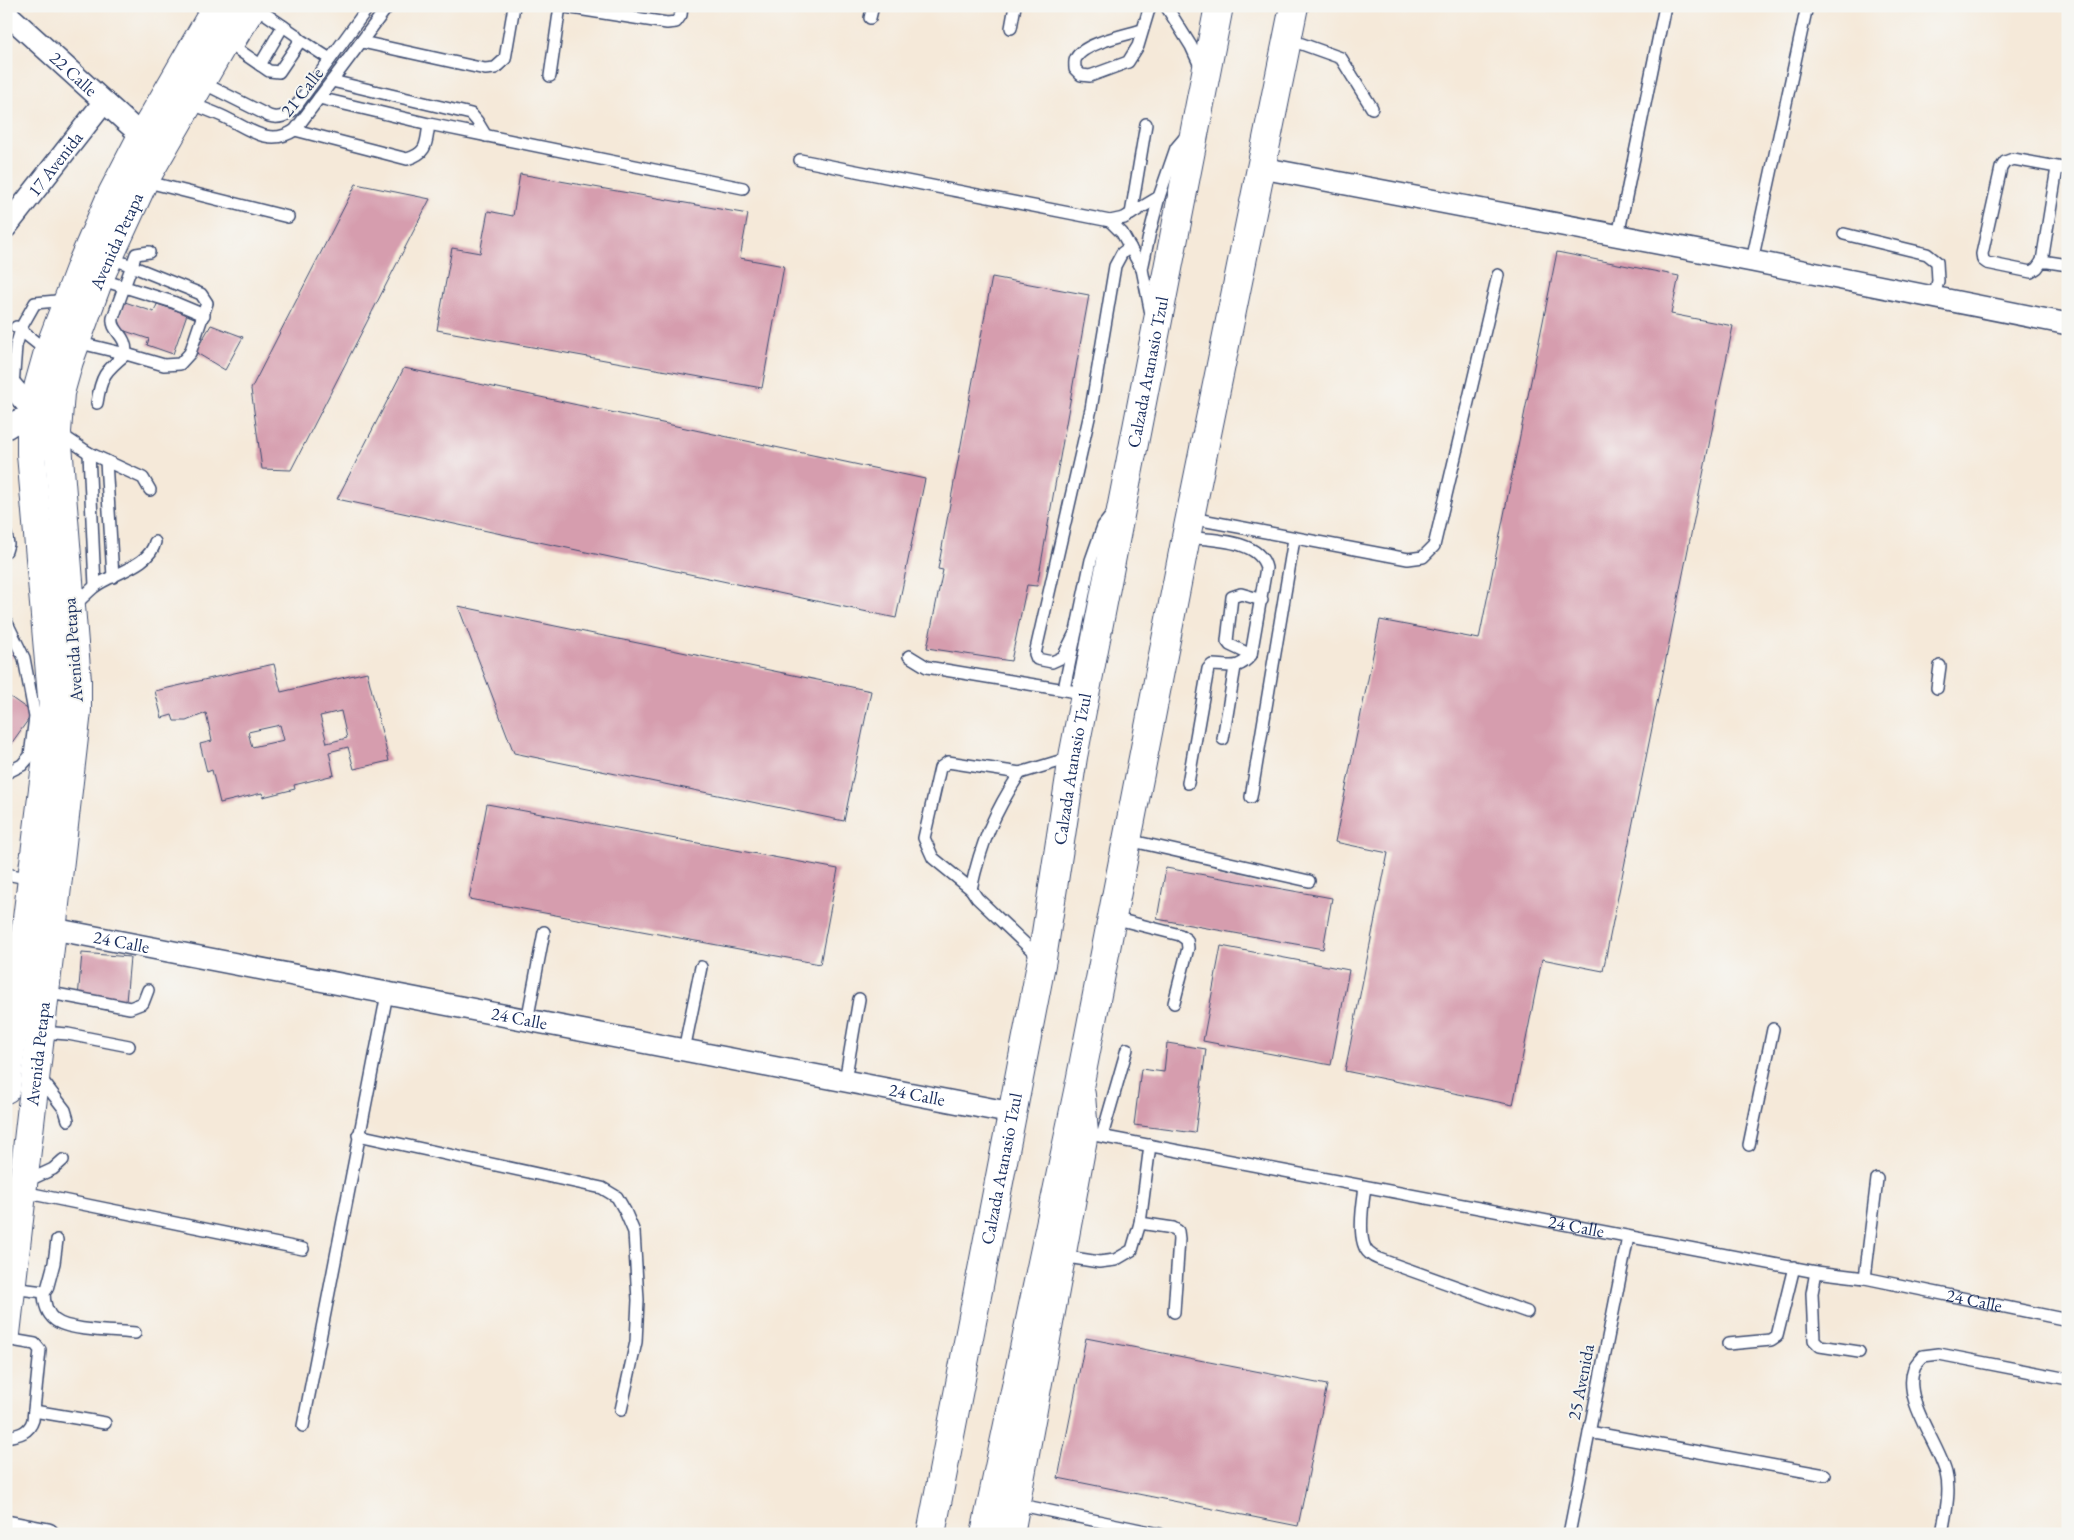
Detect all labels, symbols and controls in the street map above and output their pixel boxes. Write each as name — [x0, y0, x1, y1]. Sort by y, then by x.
street label: 22 Calle — [45, 46, 103, 101]
street label: 21 Calle — [275, 62, 328, 121]
street label: 17 Avenida — [22, 126, 88, 201]
street label: Avenida Petapa — [84, 188, 148, 294]
street label: Calzada Atanasio Tzul — [1121, 294, 1173, 450]
street label: Avenida Petapa — [57, 596, 88, 704]
street label: Calzada Atanasio Tzul — [1048, 691, 1096, 847]
street label: 24 Calle — [92, 925, 152, 958]
street label: Avenida Petapa — [20, 1000, 55, 1108]
street label: 24 Calle — [489, 1001, 549, 1035]
street label: 24 Calle — [887, 1078, 947, 1111]
street label: Calzada Atanasio Tzul — [975, 1091, 1027, 1246]
street label: 24 Calle — [1546, 1209, 1606, 1243]
street label: 24 Calle — [1944, 1283, 2004, 1317]
street label: 25 Avenida — [1562, 1341, 1599, 1422]

